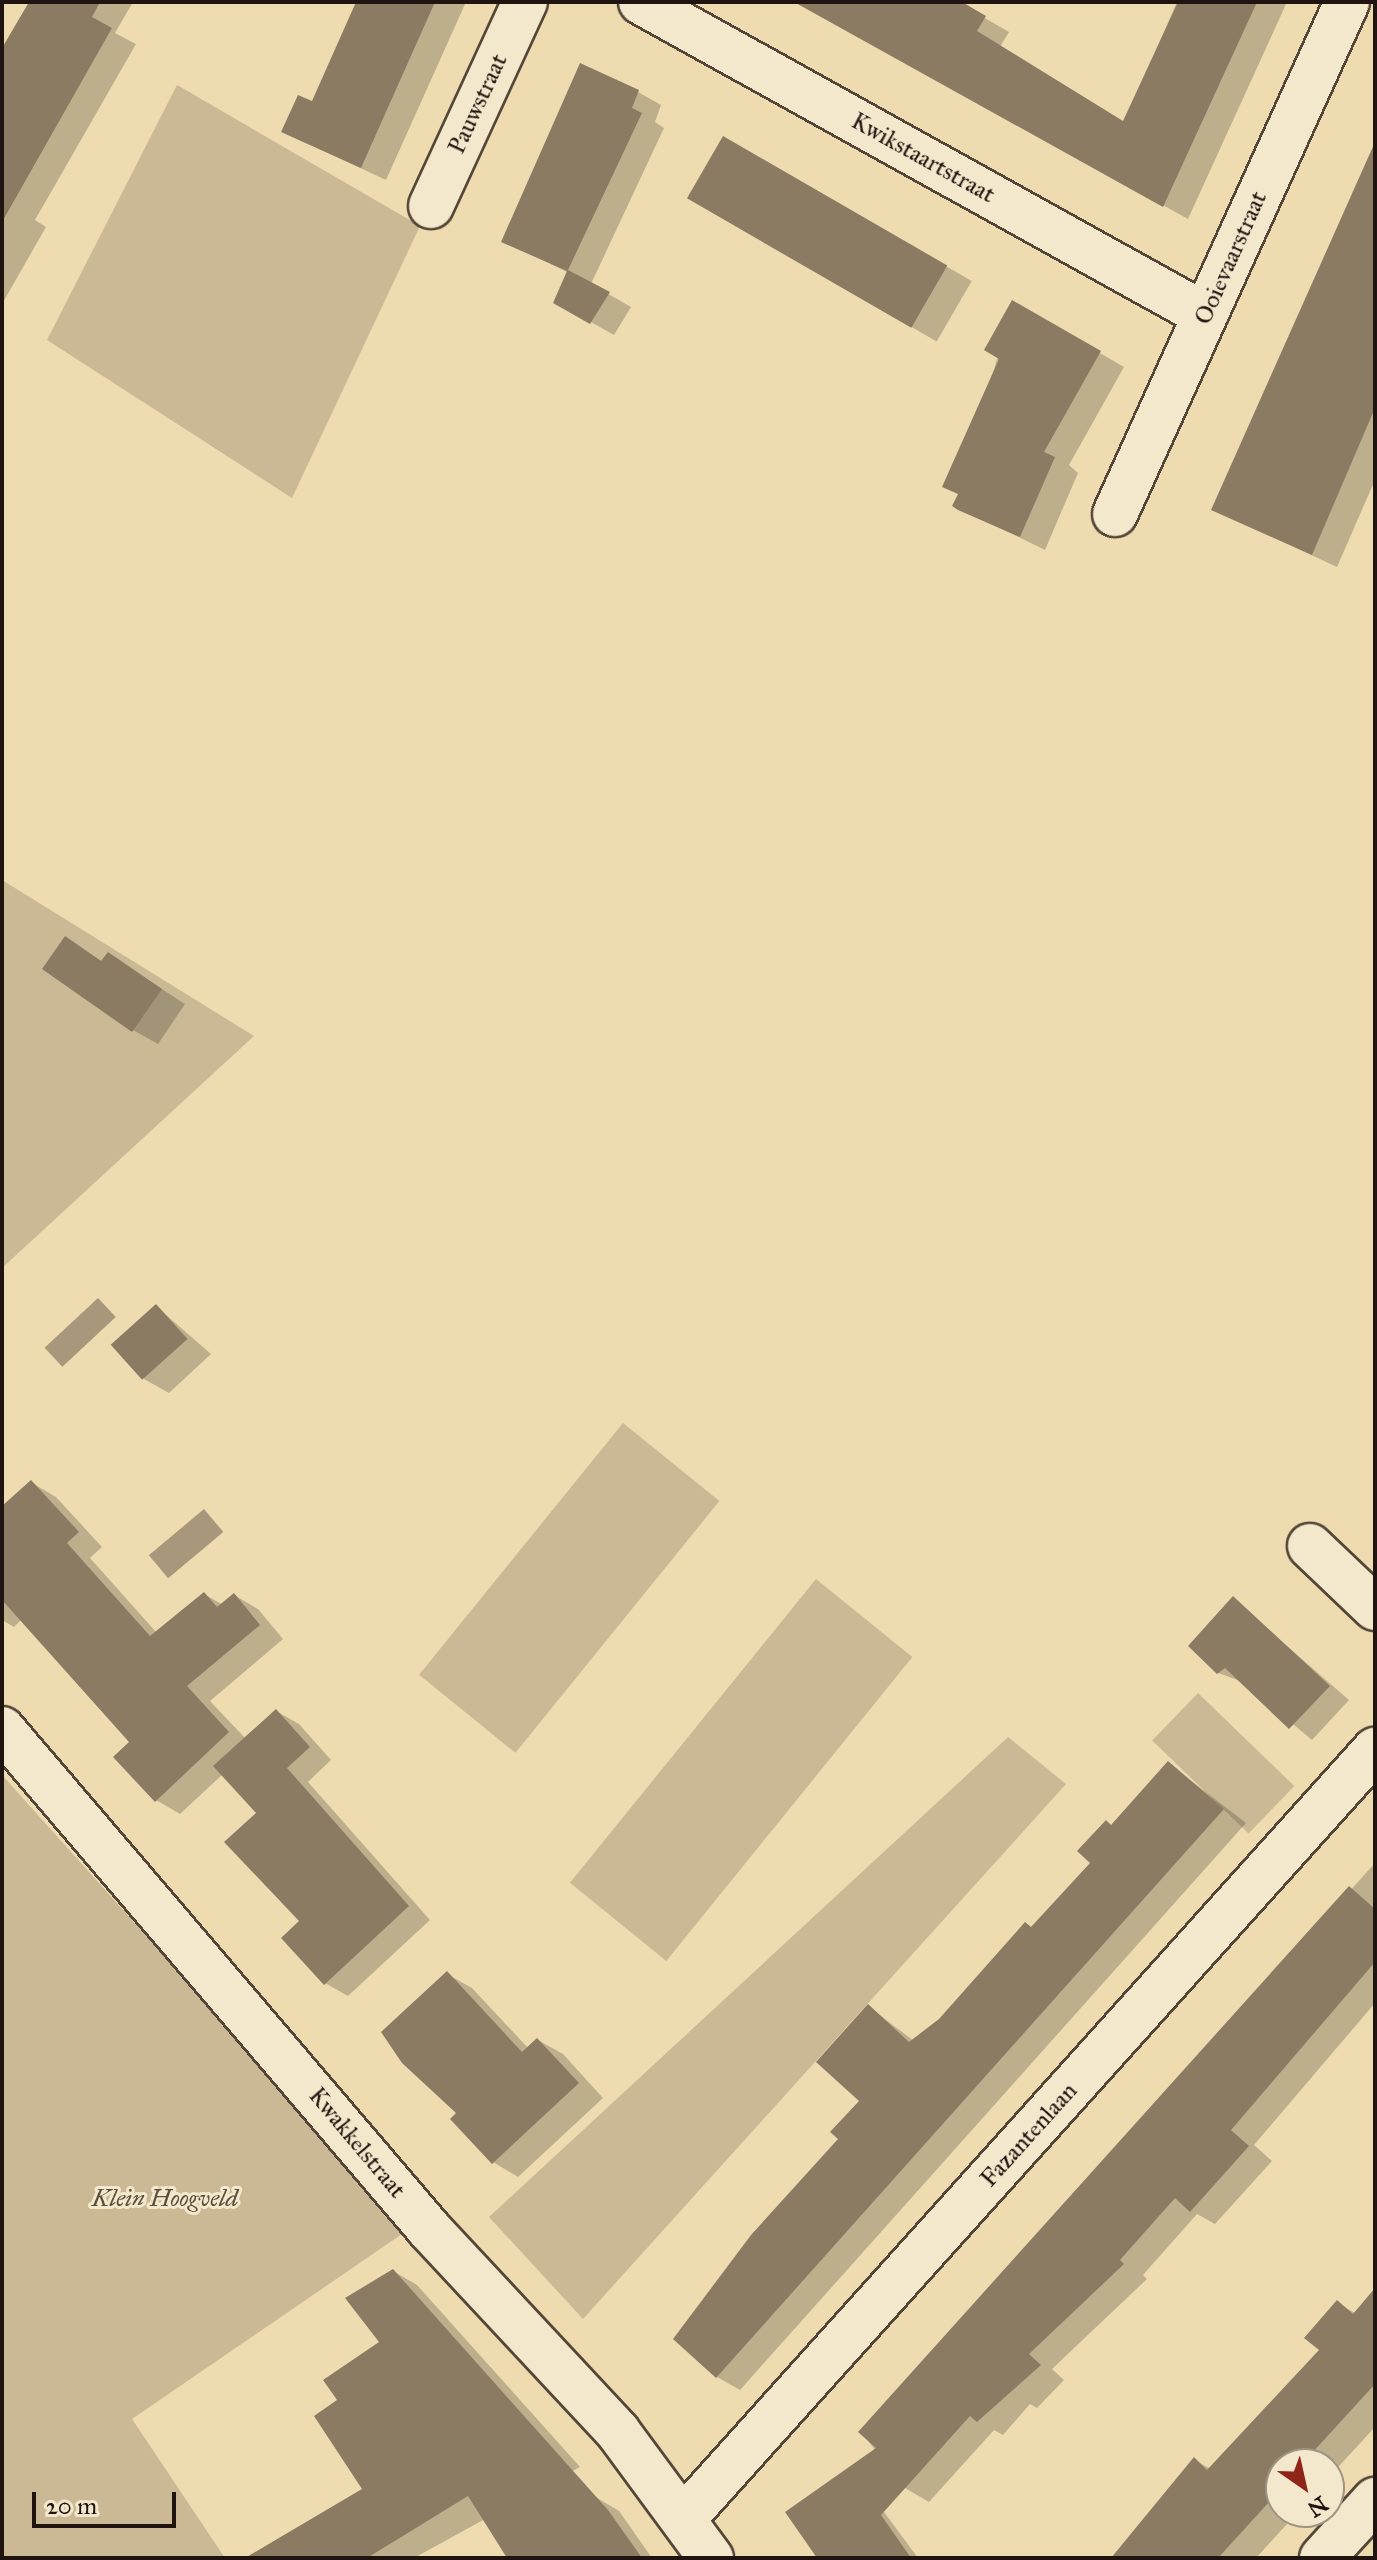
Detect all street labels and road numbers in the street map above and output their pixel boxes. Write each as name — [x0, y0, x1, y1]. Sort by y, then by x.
street label: Pauwstraat — [442, 49, 514, 159]
street label: Kwikstaartstraat — [846, 107, 1000, 209]
street label: Ooievaarstraat — [1189, 187, 1273, 329]
street label: Fazantenlaan — [975, 2077, 1083, 2193]
street label: Kwakkelstraat — [302, 2082, 412, 2204]

